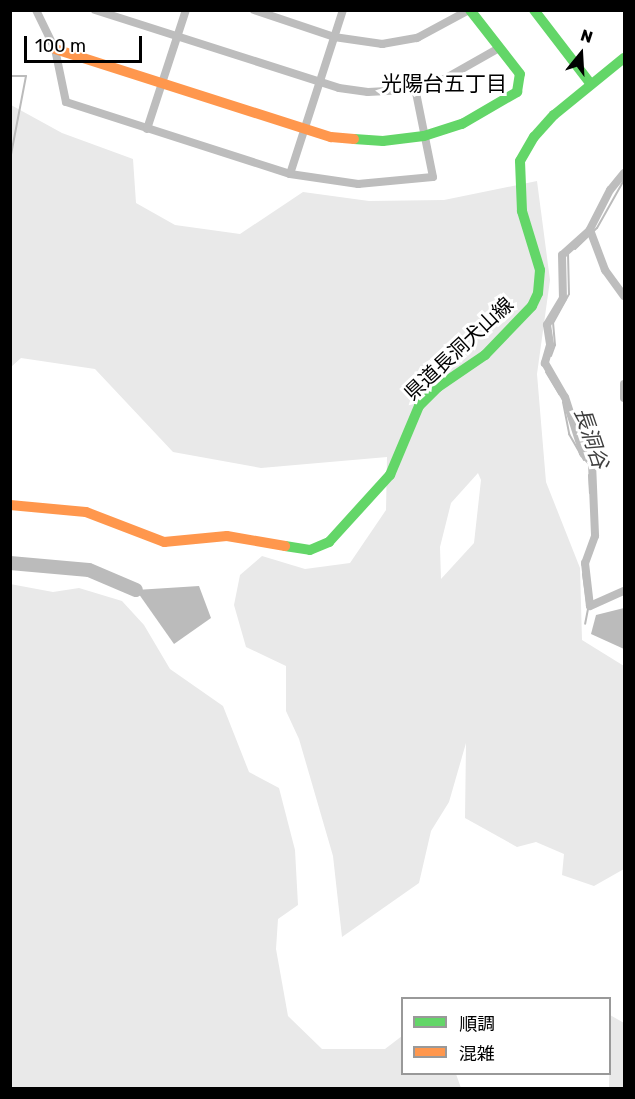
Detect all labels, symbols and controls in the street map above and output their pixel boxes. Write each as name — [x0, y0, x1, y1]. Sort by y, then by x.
scale bar — [27, 24, 146, 62]
north arrow — [551, 24, 611, 84]
text: N — [578, 26, 595, 47]
text: 100 m — [35, 35, 86, 57]
district label: 光陽台五丁目 — [381, 71, 507, 97]
street label: 県道長洞犬山線 — [400, 292, 518, 406]
water label: 長洞谷 — [569, 404, 613, 472]
legend — [401, 997, 611, 1075]
text: 順調 — [459, 1013, 495, 1035]
text: 混雑 — [459, 1043, 495, 1065]

